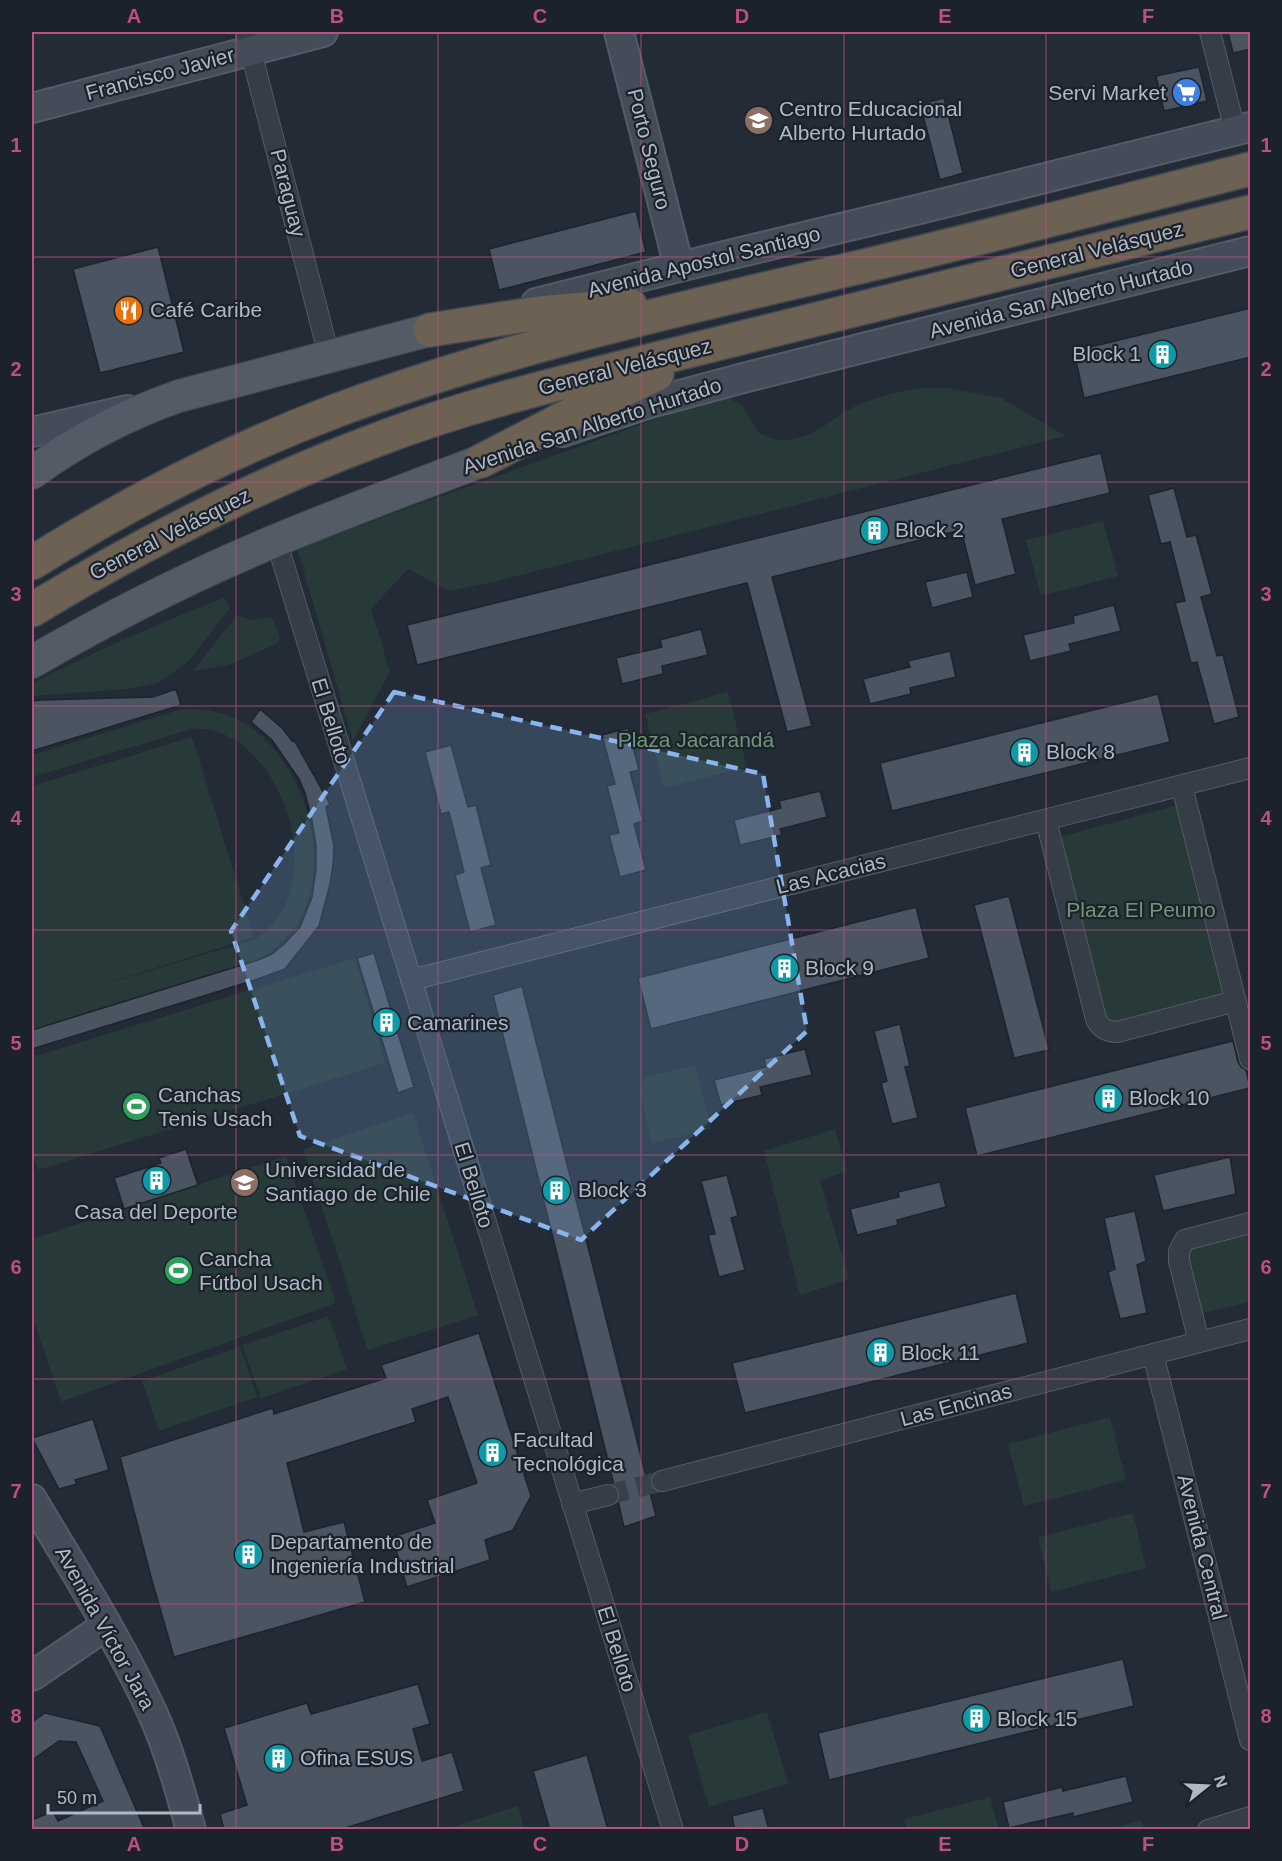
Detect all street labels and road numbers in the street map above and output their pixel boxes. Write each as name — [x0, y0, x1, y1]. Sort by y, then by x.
street label: Francisco Javier — [83, 43, 237, 104]
street label: Porto Seguro — [623, 86, 676, 212]
street label: Paraguay — [266, 146, 311, 240]
street label: General Velásquez — [1008, 217, 1186, 282]
street label: Avenida Apostol Santiago — [585, 221, 823, 302]
street label: Avenida San Alberto Hurtado — [927, 255, 1195, 342]
street label: General Velásquez — [536, 334, 714, 399]
street label: Avenida San Alberto Hurtado — [460, 373, 724, 478]
street label: General Velásquez — [85, 483, 254, 584]
street label: El Belloto — [308, 675, 355, 767]
street label: Las Acacias — [774, 849, 888, 898]
street label: El Belloto — [451, 1139, 498, 1231]
street label: Las Encinas — [898, 1379, 1014, 1430]
street label: Avenida Central — [1173, 1472, 1232, 1622]
street label: Avenida Víctor Jara — [51, 1542, 160, 1714]
street label: El Belloto — [594, 1603, 641, 1695]

